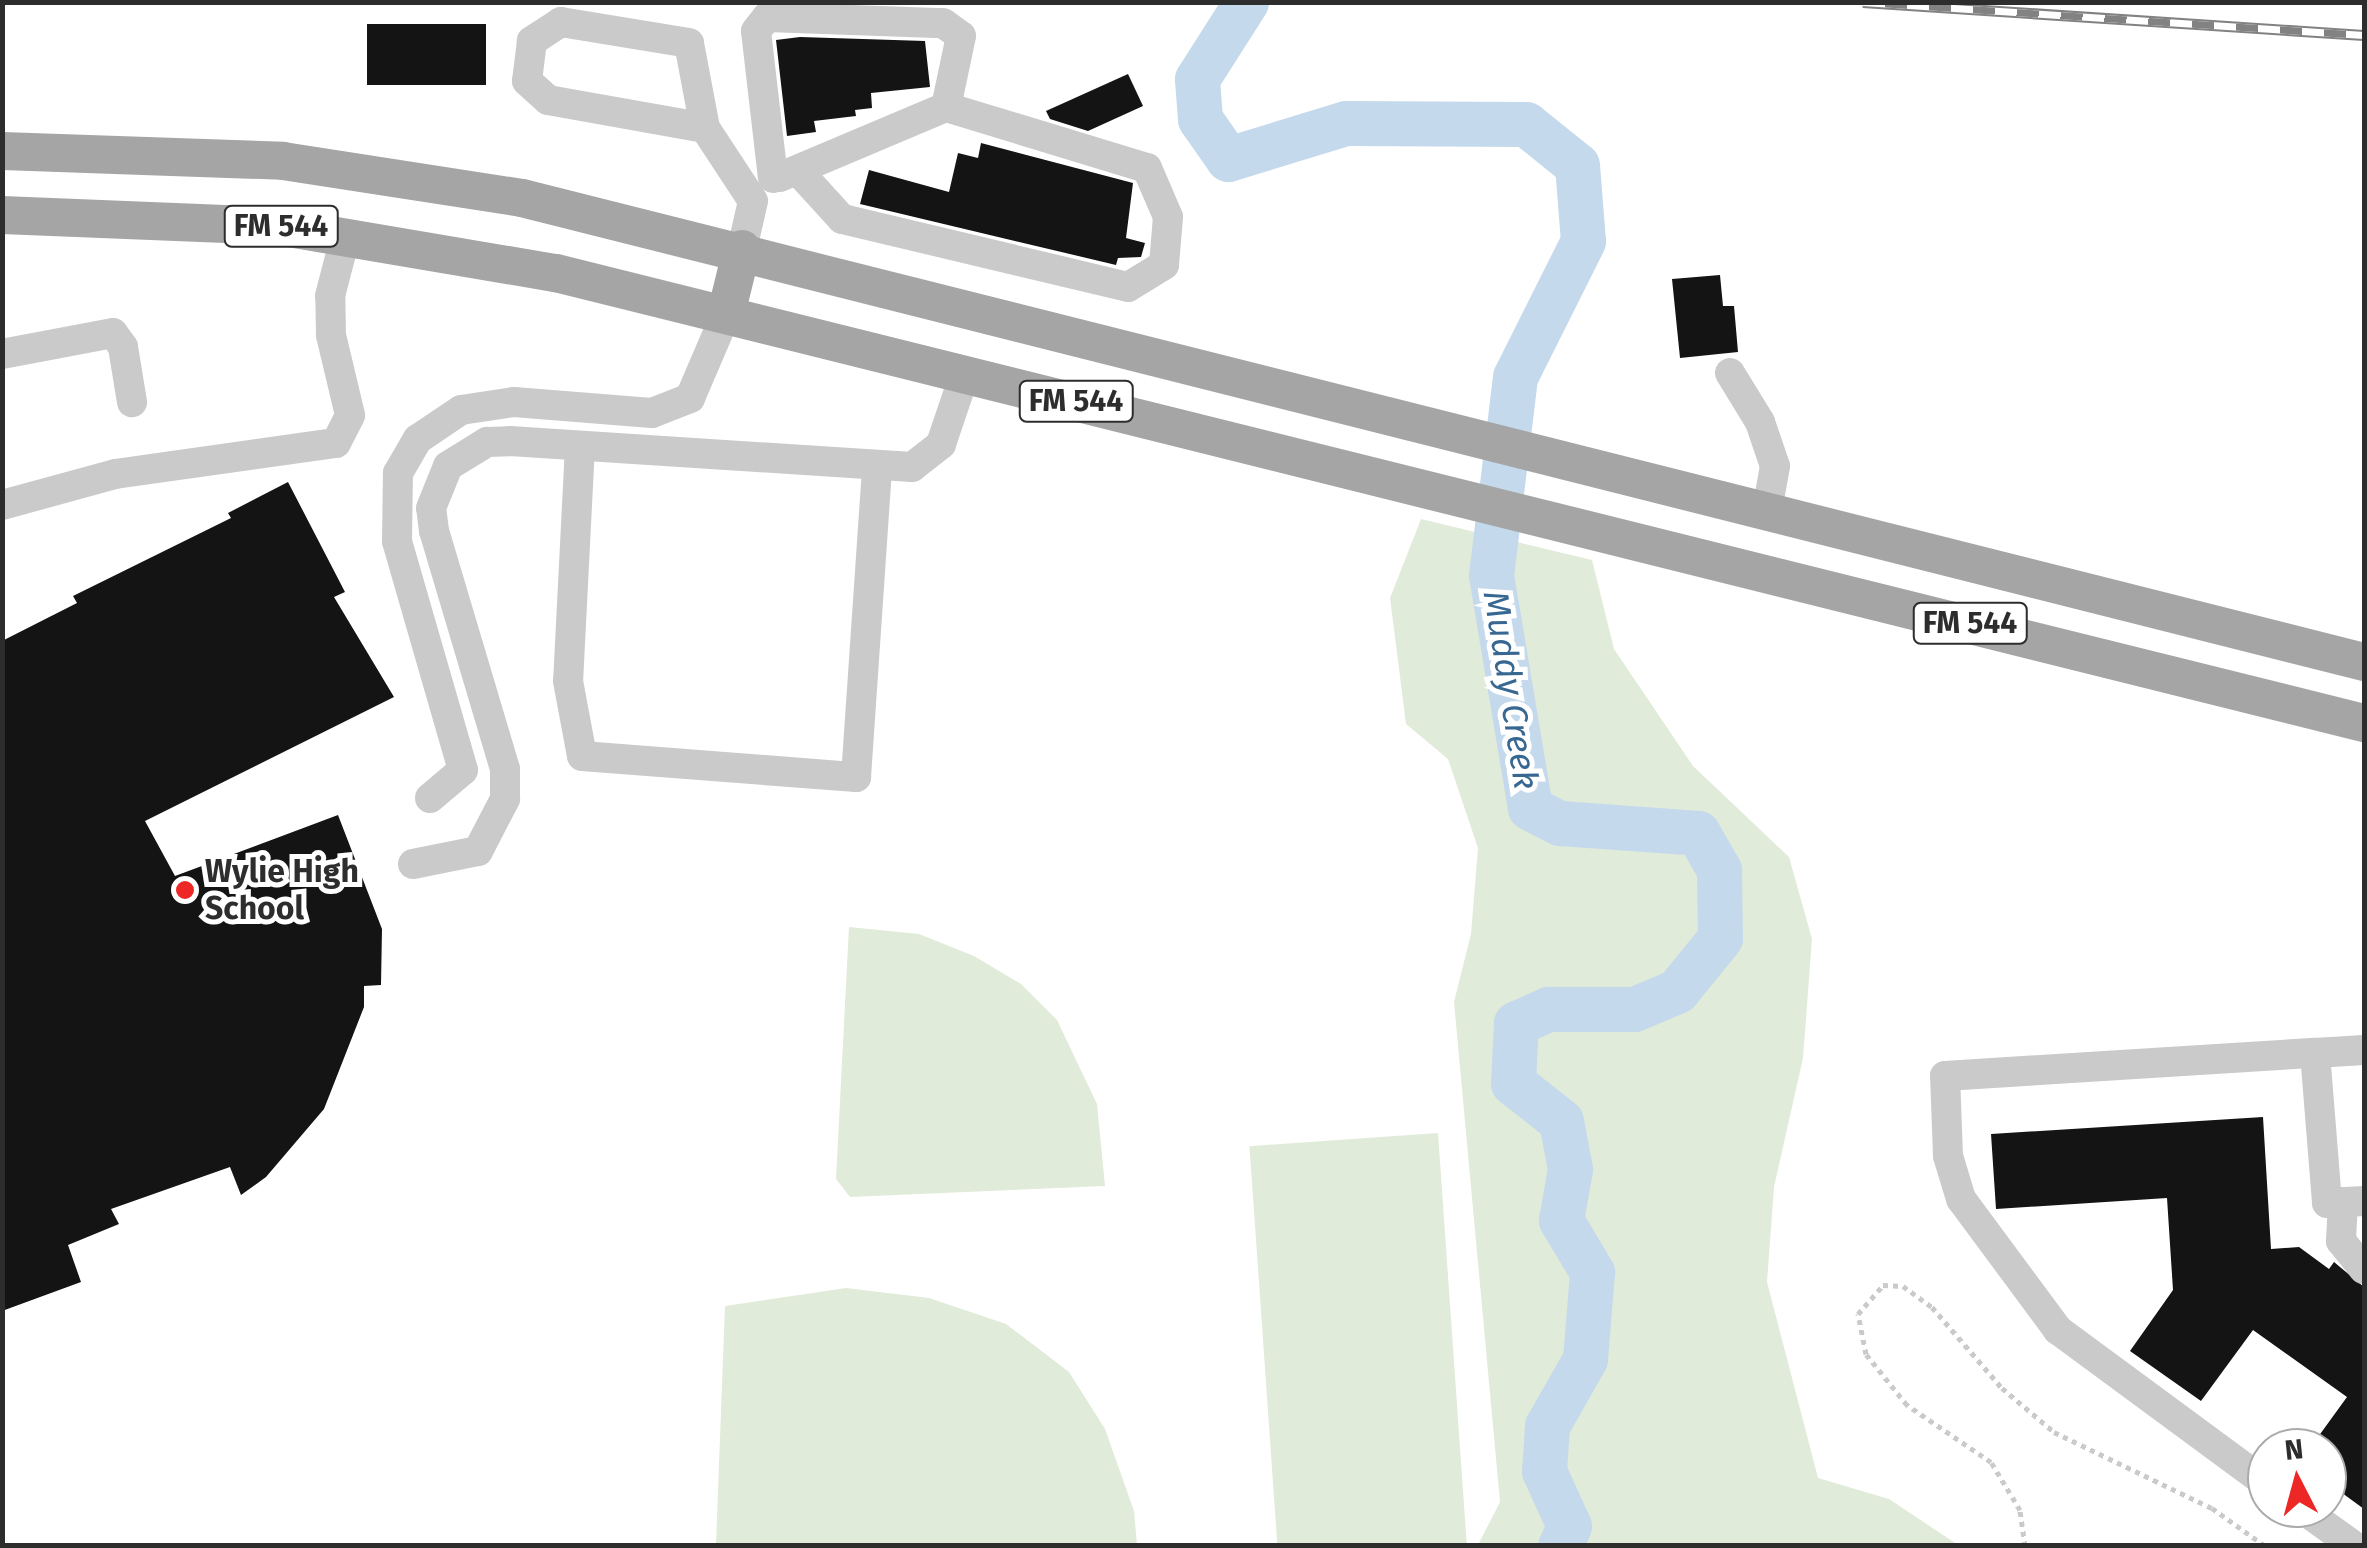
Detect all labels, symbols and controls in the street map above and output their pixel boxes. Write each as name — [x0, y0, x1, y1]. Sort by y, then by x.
road number: FM 544 — [224, 201, 338, 251]
road number: FM 544 — [1018, 376, 1134, 426]
water label: Muddy Creek — [1475, 588, 1547, 792]
road number: FM 544 — [1912, 598, 2028, 648]
place label: Wylie High School — [205, 853, 359, 928]
marker: Wylie High School — [174, 879, 196, 901]
north arrow — [2247, 1428, 2347, 1528]
text: N — [2283, 1432, 2305, 1467]

